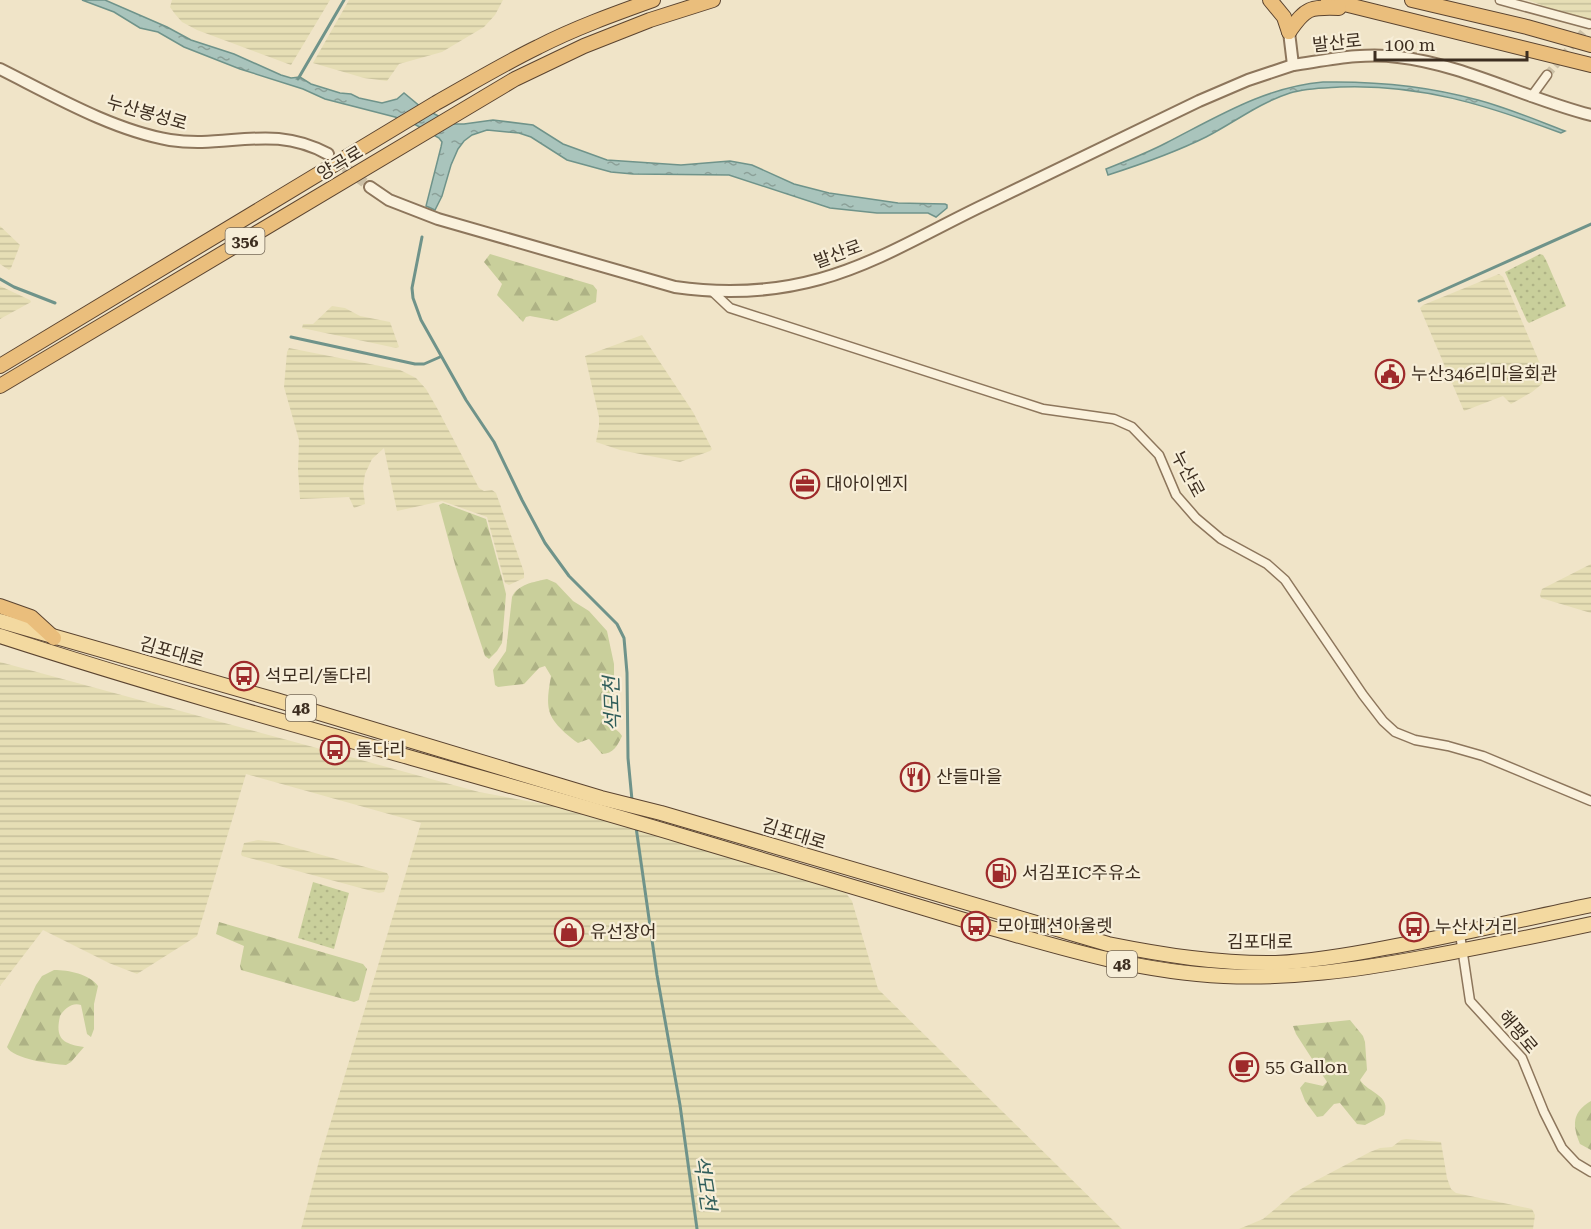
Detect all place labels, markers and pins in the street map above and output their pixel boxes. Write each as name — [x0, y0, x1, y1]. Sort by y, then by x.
public building icon: 누산346리마을회관 — [1374, 358, 1406, 390]
place label: 누산346리마을회관 — [1411, 363, 1558, 384]
office icon: 대아이엔지 — [789, 468, 821, 500]
place label: 대아이엔지 — [826, 473, 909, 494]
bus stop icon: 석모리/돌다리 — [228, 660, 260, 692]
place label: 석모리/돌다리 — [265, 665, 372, 686]
bus stop icon: 돌다리 — [319, 734, 351, 766]
place label: 돌다리 — [356, 739, 406, 760]
restaurant icon: 산들마을 — [899, 761, 931, 793]
place label: 산들마을 — [936, 766, 1002, 787]
fuel station icon: 서김포IC주유소 — [985, 857, 1017, 889]
place label: 서김포IC주유소 — [1022, 862, 1141, 883]
bus stop icon: 모아패션아울렛 — [960, 910, 992, 942]
bus stop icon: 누산사거리 — [1398, 911, 1430, 943]
place label: 모아패션아울렛 — [997, 915, 1113, 936]
shop icon: 유선장어 — [553, 916, 585, 948]
place label: 누산사거리 — [1435, 916, 1518, 937]
place label: 유선장어 — [590, 921, 656, 942]
cafe icon: 55 Gallon — [1228, 1051, 1260, 1083]
place label: 55 Gallon — [1265, 1056, 1348, 1077]

